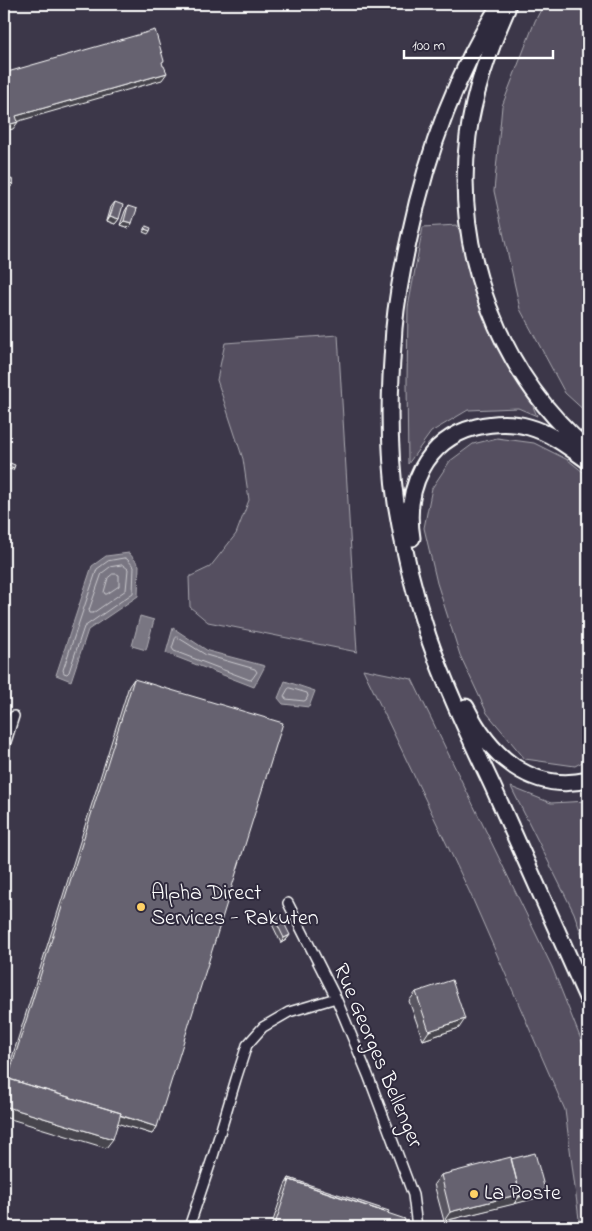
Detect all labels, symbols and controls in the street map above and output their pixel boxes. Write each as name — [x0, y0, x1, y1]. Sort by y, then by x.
scale bar — [404, 28, 553, 60]
text: 100 m — [412, 35, 445, 57]
place label: Alpha Direct Services - Rakuten — [151, 878, 319, 935]
marker: Alpha Direct Services - Rakuten — [135, 901, 147, 913]
street label: Rue Georges Bellenger — [323, 959, 430, 1154]
place label: La Poste — [484, 1178, 561, 1210]
marker: La Poste — [468, 1188, 480, 1200]

